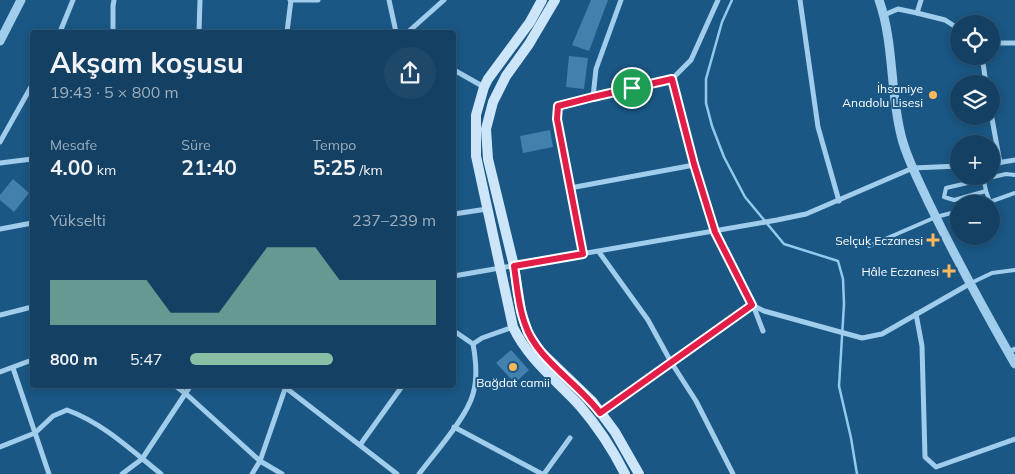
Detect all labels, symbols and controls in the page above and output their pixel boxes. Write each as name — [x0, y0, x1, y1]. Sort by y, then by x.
map controls — [950, 15, 1000, 245]
button: locate — [950, 15, 1000, 65]
text: Akşam koşusu — [50, 45, 244, 80]
button: share — [384, 47, 436, 99]
pin — [611, 67, 653, 109]
icon: arrive — [618, 74, 646, 102]
button: layers — [950, 75, 1000, 125]
place label: İhsaniye Anadolu Lisesi — [842, 81, 923, 110]
text: 19:43 · 5 × 800 m — [50, 82, 179, 102]
marker: İhsaniye Anadolu Lisesi — [927, 89, 939, 101]
button: + — [950, 135, 1000, 185]
text: Mesafe — [50, 136, 97, 154]
text: Süre — [181, 136, 211, 154]
text: Tempo — [313, 136, 356, 154]
text: 4.00 — [50, 154, 93, 180]
text: 21:40 — [181, 154, 237, 180]
text: 5:25 — [313, 154, 356, 180]
text: km — [93, 161, 116, 179]
text: /km — [356, 161, 383, 179]
button: − — [950, 195, 1000, 245]
text: Yükselti — [50, 210, 106, 230]
text: 237–239 m — [352, 210, 436, 230]
place label: Selçuk Eczanesi — [835, 233, 923, 248]
marker: Selçuk Eczanesi — [927, 234, 939, 246]
place label: Hâle Eczanesi — [861, 264, 939, 279]
marker: Hâle Eczanesi — [943, 265, 955, 277]
text: 800 m — [50, 349, 98, 369]
text: 5:47 — [130, 349, 162, 369]
marker: Bağdat camii — [507, 361, 519, 373]
place label: Bağdat camii — [476, 375, 550, 390]

